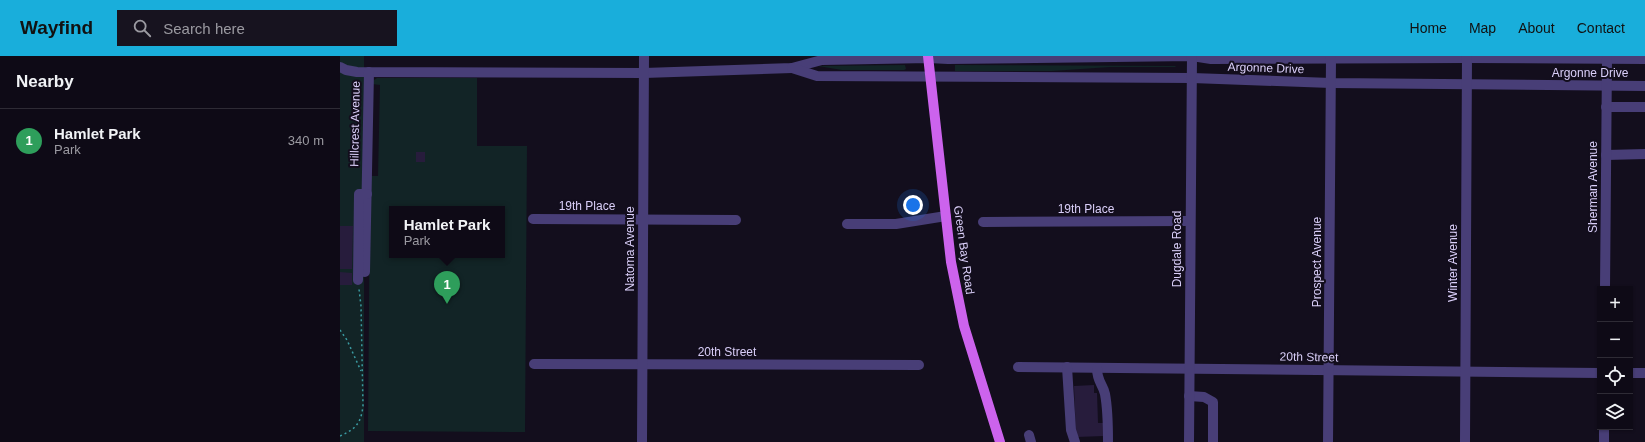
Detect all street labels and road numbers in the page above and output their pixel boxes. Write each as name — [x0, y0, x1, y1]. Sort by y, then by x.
street label: Argonne Drive — [1227, 60, 1305, 76]
street label: Argonne Drive — [1552, 66, 1629, 80]
street label: Hillcrest Avenue — [347, 81, 363, 167]
street label: Sherman Avenue — [1586, 141, 1600, 233]
street label: 19th Place — [559, 199, 616, 213]
street label: 19th Place — [1058, 202, 1115, 216]
street label: Green Bay Road — [951, 205, 977, 295]
street label: Natoma Avenue — [623, 206, 637, 292]
street label: Dugdale Road — [1170, 211, 1184, 287]
street label: Prospect Avenue — [1310, 216, 1324, 307]
street label: Winter Avenue — [1446, 224, 1460, 302]
street label: 20th Street — [698, 345, 757, 359]
street label: 20th Street — [1280, 349, 1339, 365]

